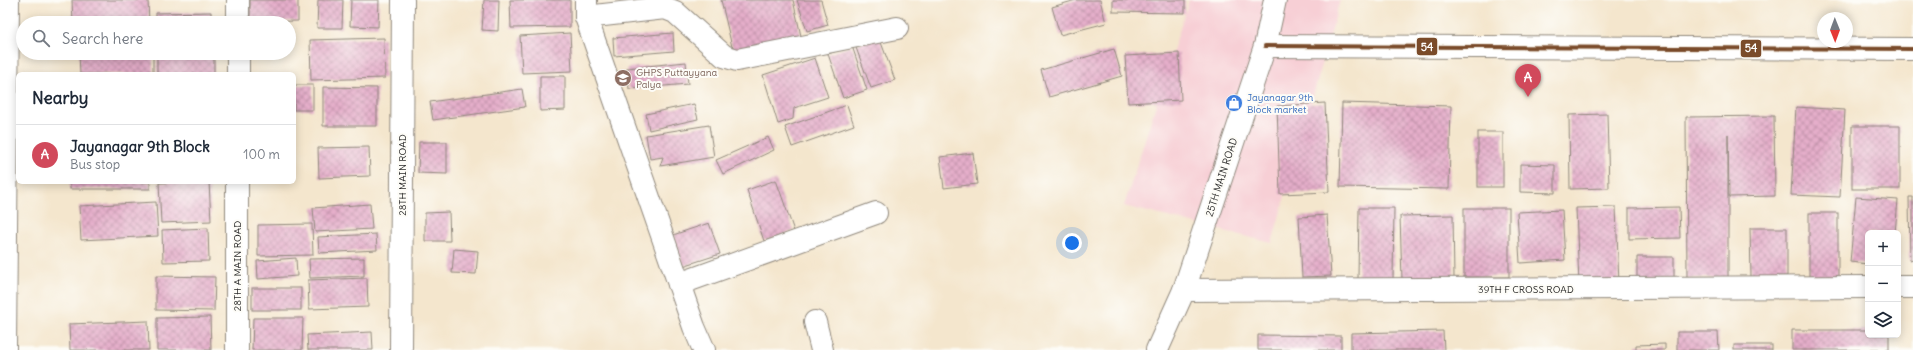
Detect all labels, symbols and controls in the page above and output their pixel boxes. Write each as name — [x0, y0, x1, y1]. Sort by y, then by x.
north arrow — [1817, 12, 1853, 48]
search box — [16, 16, 296, 60]
icon: search — [30, 27, 52, 49]
text: Search here — [62, 29, 143, 48]
line badge: 54 — [1416, 37, 1438, 56]
line badge: 54 — [1740, 39, 1762, 58]
text: 54 — [1421, 40, 1434, 54]
text: 54 — [1745, 41, 1758, 55]
pin: A — [1515, 64, 1541, 97]
place label: GHPS Puttayyana Palya — [636, 66, 717, 91]
school or university icon: GHPS Puttayyana Palya — [613, 68, 633, 88]
text: Nearby — [32, 87, 88, 109]
place label: Jayanagar 9th Block market — [1247, 91, 1313, 116]
shop icon: Jayanagar 9th Block market — [1224, 93, 1244, 113]
street label: 28TH MAIN ROAD — [396, 134, 409, 216]
street label: 25TH MAIN ROAD — [1203, 136, 1240, 218]
text: Jayanagar 9th Block — [70, 137, 210, 156]
text: A — [41, 146, 49, 163]
text: 100 m — [243, 146, 280, 163]
text: Bus stop — [70, 156, 120, 173]
street label: 28TH A MAIN ROAD — [231, 221, 244, 311]
map controls — [1865, 230, 1901, 338]
button: + — [1865, 230, 1901, 266]
your location — [1062, 233, 1082, 253]
button: − — [1865, 266, 1901, 302]
street label: 39TH F CROSS ROAD — [1478, 283, 1574, 296]
button: layers — [1865, 302, 1901, 338]

